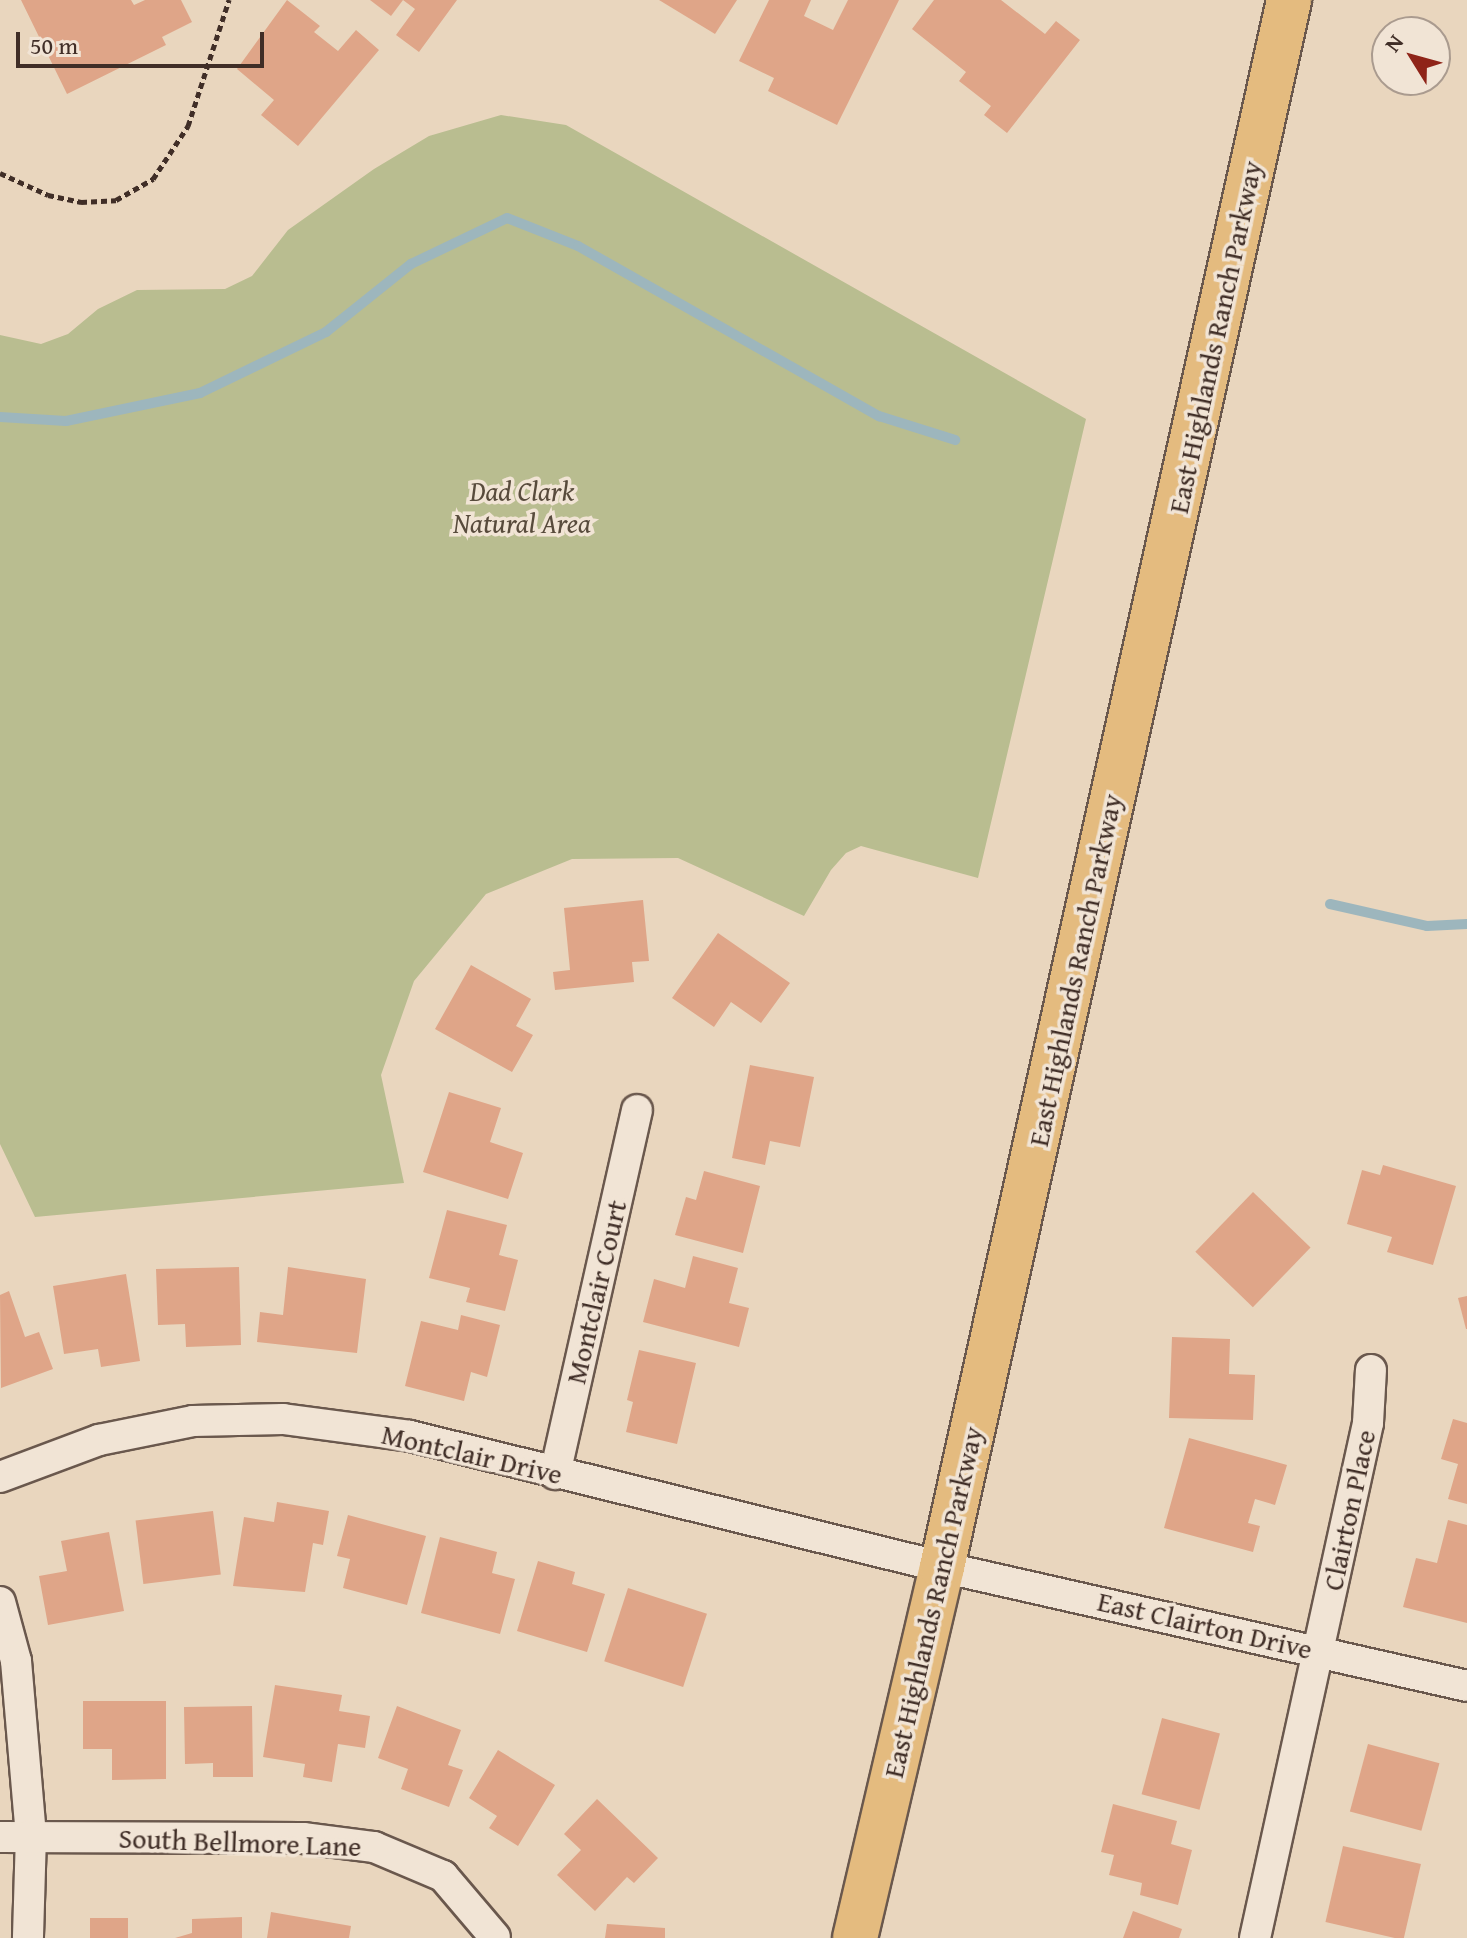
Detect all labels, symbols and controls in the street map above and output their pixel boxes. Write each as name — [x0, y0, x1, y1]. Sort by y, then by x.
scale bar — [20, 16, 268, 66]
north arrow — [1371, 16, 1451, 96]
text: N — [1376, 27, 1411, 58]
text: 50 m — [30, 28, 78, 63]
street label: East Highlands Ranch Parkway — [1161, 158, 1269, 516]
park label: Dad Clark Natural Area — [453, 474, 591, 540]
street label: East Highlands Ranch Parkway — [1021, 791, 1129, 1149]
street label: Montclair Court — [559, 1197, 633, 1387]
street label: Montclair Drive — [378, 1417, 566, 1491]
street label: East Highlands Ranch Parkway — [876, 1423, 990, 1781]
street label: Clairton Place — [1316, 1427, 1382, 1593]
street label: East Clairton Drive — [1094, 1584, 1316, 1666]
street label: South Bellmore Lane — [118, 1821, 362, 1863]

